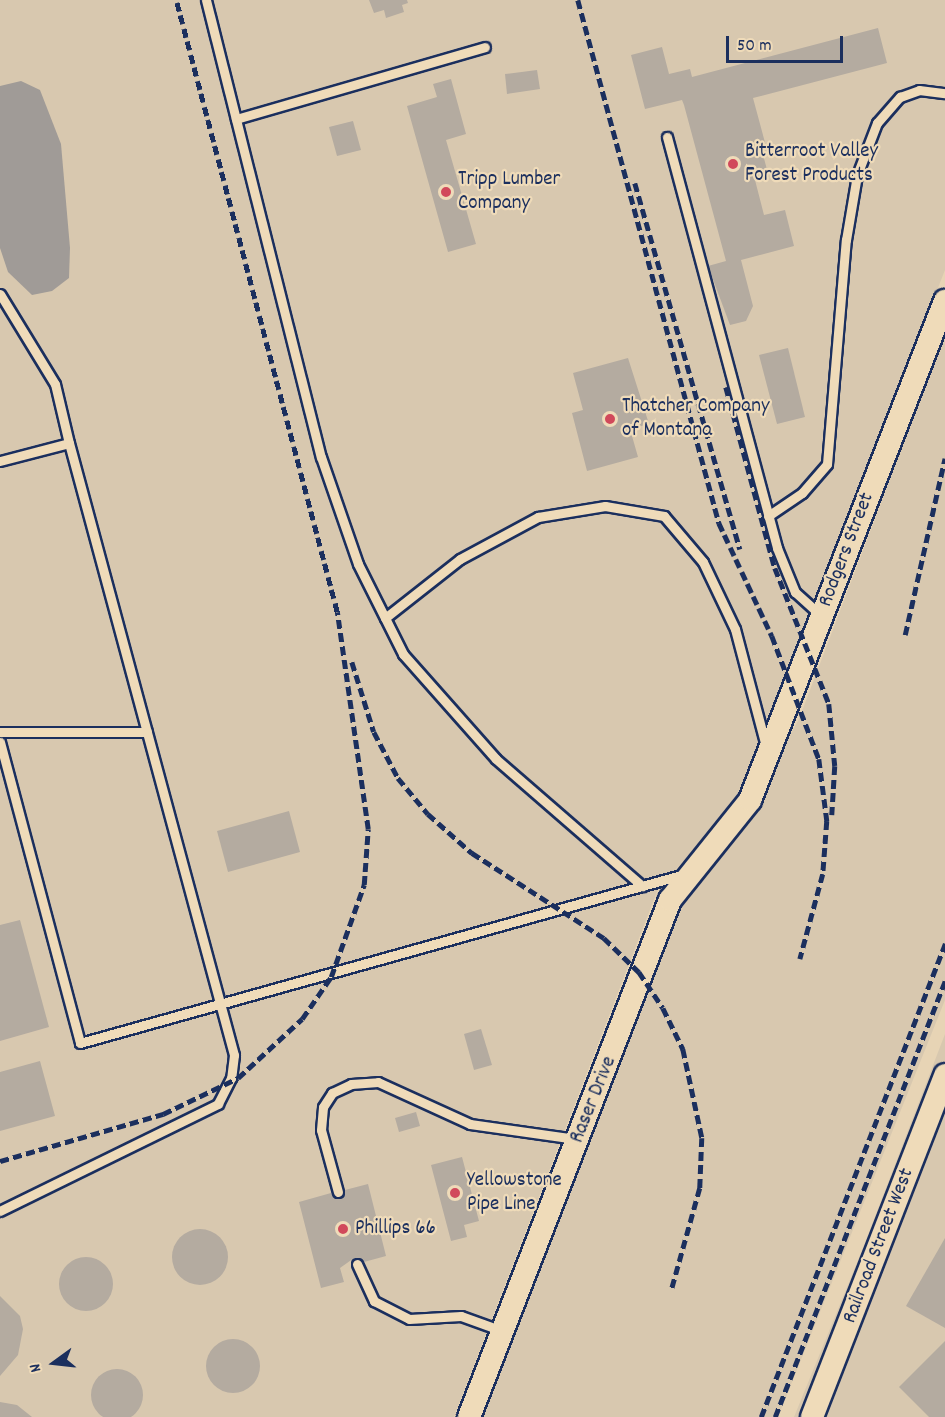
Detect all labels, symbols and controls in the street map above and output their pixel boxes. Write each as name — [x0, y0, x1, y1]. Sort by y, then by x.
scale bar — [729, 24, 846, 62]
text: 50 m — [737, 34, 772, 59]
place label: Bitterroot Valley Forest Products — [745, 139, 878, 189]
marker: Bitterroot Valley Forest Products — [726, 157, 740, 171]
place label: Tripp Lumber Company — [458, 167, 560, 217]
marker: Tripp Lumber Company — [439, 185, 453, 199]
place label: Thatcher Company of Montana — [622, 394, 769, 444]
marker: Thatcher Company of Montana — [603, 412, 617, 426]
street label: Rodgers Street — [814, 489, 880, 611]
street label: Raser Drive — [565, 1053, 623, 1147]
street label: Railroad Street West — [838, 1165, 920, 1327]
place label: Yellowstone Pipe Line — [467, 1168, 562, 1218]
marker: Yellowstone Pipe Line — [448, 1186, 462, 1200]
place label: Phillips 66 — [355, 1216, 436, 1242]
marker: Phillips 66 — [336, 1222, 350, 1236]
north arrow — [24, 1333, 84, 1393]
text: N — [24, 1361, 48, 1375]

